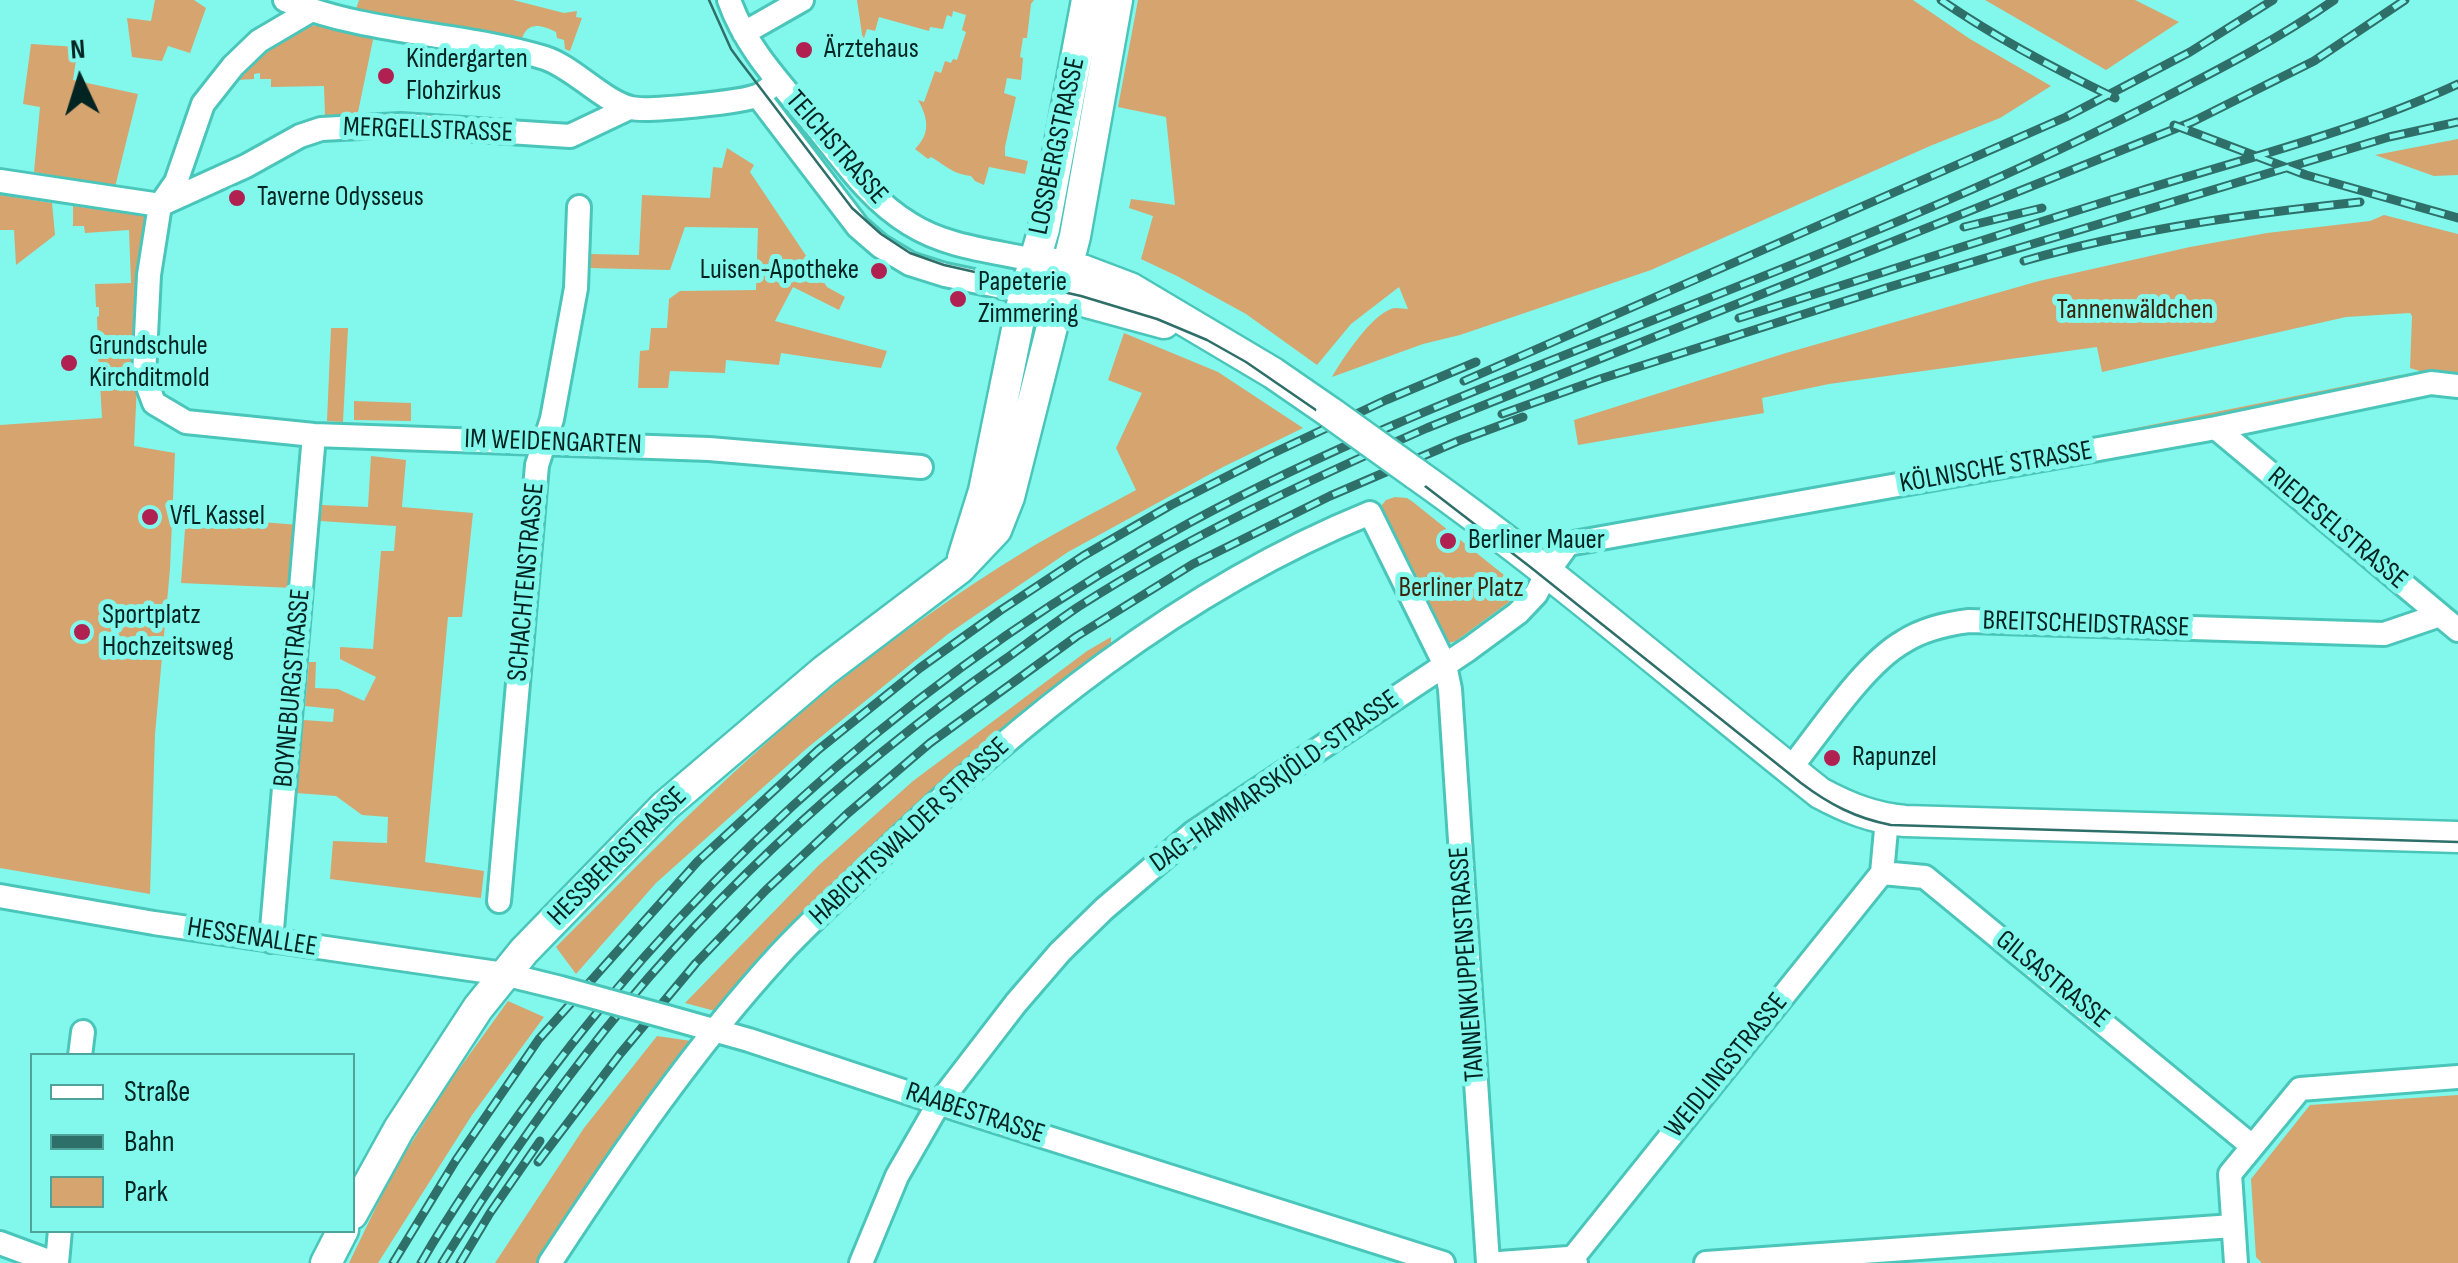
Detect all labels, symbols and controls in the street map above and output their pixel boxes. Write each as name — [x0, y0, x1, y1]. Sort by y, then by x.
north arrow — [30, 30, 130, 130]
text: N — [69, 33, 86, 67]
place label: Ärztehaus — [824, 33, 919, 67]
marker: Ärztehaus — [793, 39, 815, 61]
place label: Kindergarten Flohzirkus — [406, 43, 528, 109]
street label: LOSSBERGSTRASSE — [1023, 54, 1093, 238]
marker: Kindergarten Flohzirkus — [375, 65, 397, 87]
street label: TEICHSTRASSE — [778, 84, 894, 212]
street label: MERGELLSTRASSE — [342, 111, 514, 151]
place label: Taverne Odysseus — [257, 181, 424, 215]
marker: Taverne Odysseus — [226, 187, 248, 209]
place label: Luisen-Apotheke — [700, 254, 859, 288]
marker: Luisen-Apotheke — [868, 260, 890, 282]
place label: Papeterie Zimmering — [978, 266, 1078, 332]
marker: Papeterie Zimmering — [947, 288, 969, 310]
park label: Tannenwäldchen — [2057, 294, 2213, 328]
place label: Grundschule Kirchditmold — [89, 330, 210, 396]
marker: Grundschule Kirchditmold — [58, 352, 80, 374]
street label: IM WEIDENGARTEN — [464, 423, 642, 463]
street label: KÖLNISCHE STRASSE — [1897, 435, 2095, 501]
street label: RIEDESELSTRASSE — [2260, 461, 2414, 597]
street label: SCHACHTENSTRASSE — [502, 481, 552, 683]
place label: VfL Kassel — [170, 500, 265, 534]
marker: VfL Kassel — [139, 506, 161, 528]
place label: Berliner Mauer — [1468, 524, 1605, 558]
marker: Berliner Mauer — [1437, 530, 1459, 552]
park label: Berliner Platz — [1398, 572, 1524, 606]
street label: BOYNEBURGSTRASSE — [268, 587, 318, 789]
place label: Sportplatz Hochzeitsweg — [102, 599, 234, 665]
street label: BREITSCHEIDSTRASSE — [1982, 605, 2190, 645]
marker: Sportplatz Hochzeitsweg — [71, 621, 93, 643]
street label: DAG-HAMMARSKJÖLD-STRASSE — [1144, 683, 1406, 881]
street label: HABICHTSWALDER STRASSE — [803, 731, 1017, 933]
place label: Rapunzel — [1852, 741, 1937, 775]
marker: Rapunzel — [1821, 747, 1843, 769]
street label: HESSBERGSTRASSE — [541, 780, 695, 934]
street label: TANNENKUPPENSTRASSE — [1443, 845, 1493, 1083]
street label: HESSENALLEE — [185, 911, 319, 965]
street label: GILSASTRASSE — [1988, 924, 2116, 1036]
street label: WEIDLINGSTRASSE — [1658, 987, 1796, 1145]
legend — [30, 1053, 355, 1233]
text: Straße — [124, 1074, 190, 1110]
street label: RAABESTRASSE — [901, 1076, 1049, 1152]
text: Bahn — [124, 1124, 175, 1160]
text: Park — [124, 1174, 168, 1210]

